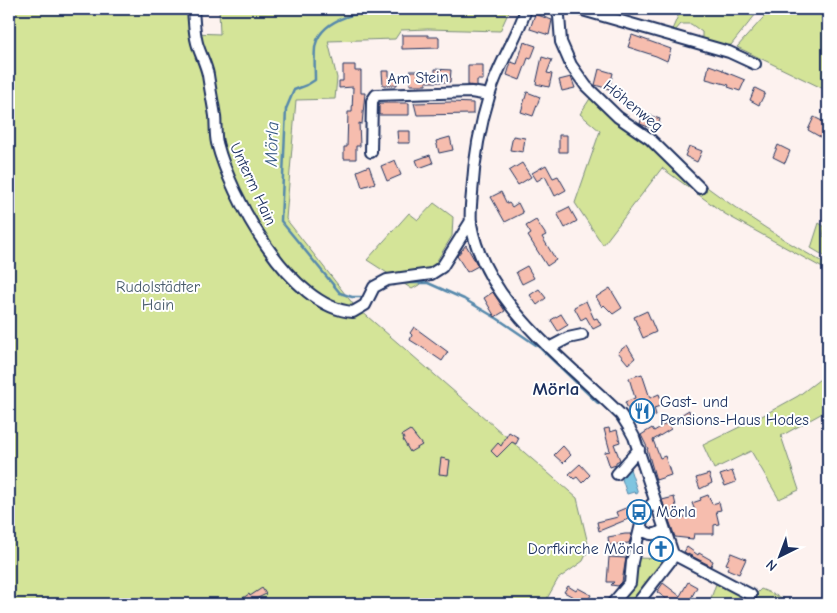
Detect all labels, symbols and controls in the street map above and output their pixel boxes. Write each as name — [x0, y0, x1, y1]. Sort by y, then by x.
street label: Am Stein — [387, 68, 449, 88]
street label: Höhenweg — [600, 77, 666, 135]
water label: Mörla — [261, 121, 283, 168]
street label: Unterm Hain — [226, 140, 280, 228]
park label: Rudolstädter Hain — [116, 278, 201, 314]
district label: Mörla — [533, 378, 579, 400]
place label: Gast- und Pensions-Haus Hodes — [660, 393, 809, 429]
restaurant icon: Gast- und Pensions-Haus Hodes — [629, 398, 655, 424]
bus stop icon: Mörla — [626, 499, 652, 525]
place label: Mörla — [656, 503, 696, 521]
north arrow — [754, 530, 804, 580]
church icon: Dorfkirche Mörla — [648, 536, 674, 562]
place label: Dorfkirche Mörla — [528, 540, 644, 558]
text: N — [763, 556, 781, 575]

